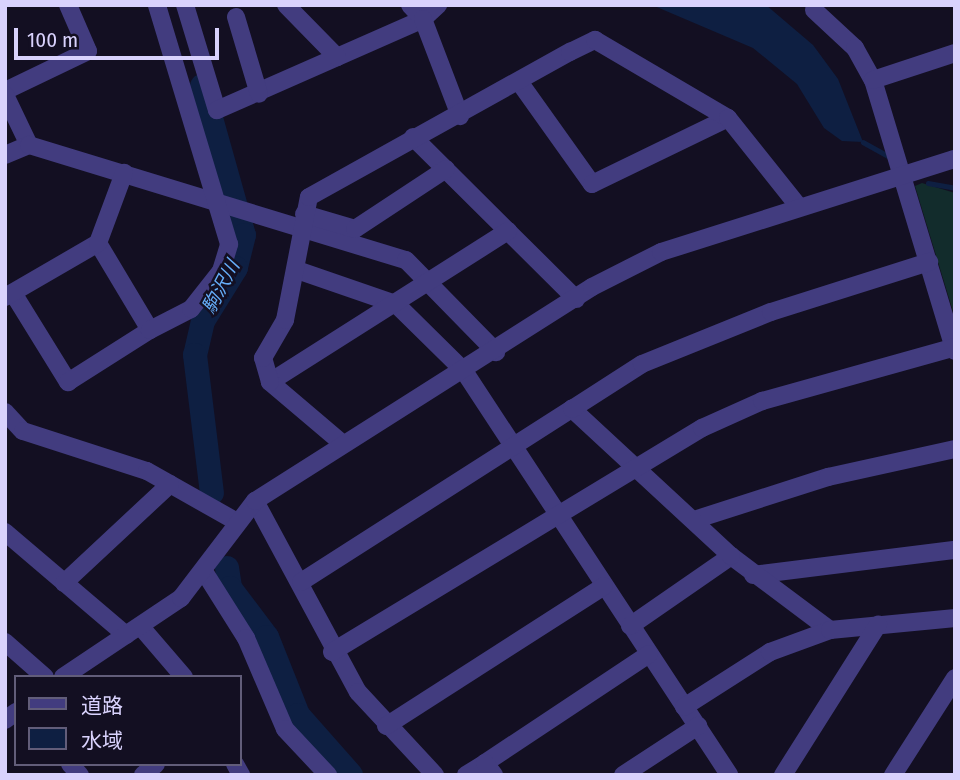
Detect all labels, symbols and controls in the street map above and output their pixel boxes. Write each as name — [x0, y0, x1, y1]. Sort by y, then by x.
scale bar — [18, 14, 222, 58]
text: 100 m — [27, 27, 78, 53]
water label: 駒沢川 — [198, 256, 244, 318]
legend — [14, 675, 242, 766]
text: 道路 — [81, 693, 123, 719]
text: 水域 — [81, 728, 123, 754]

